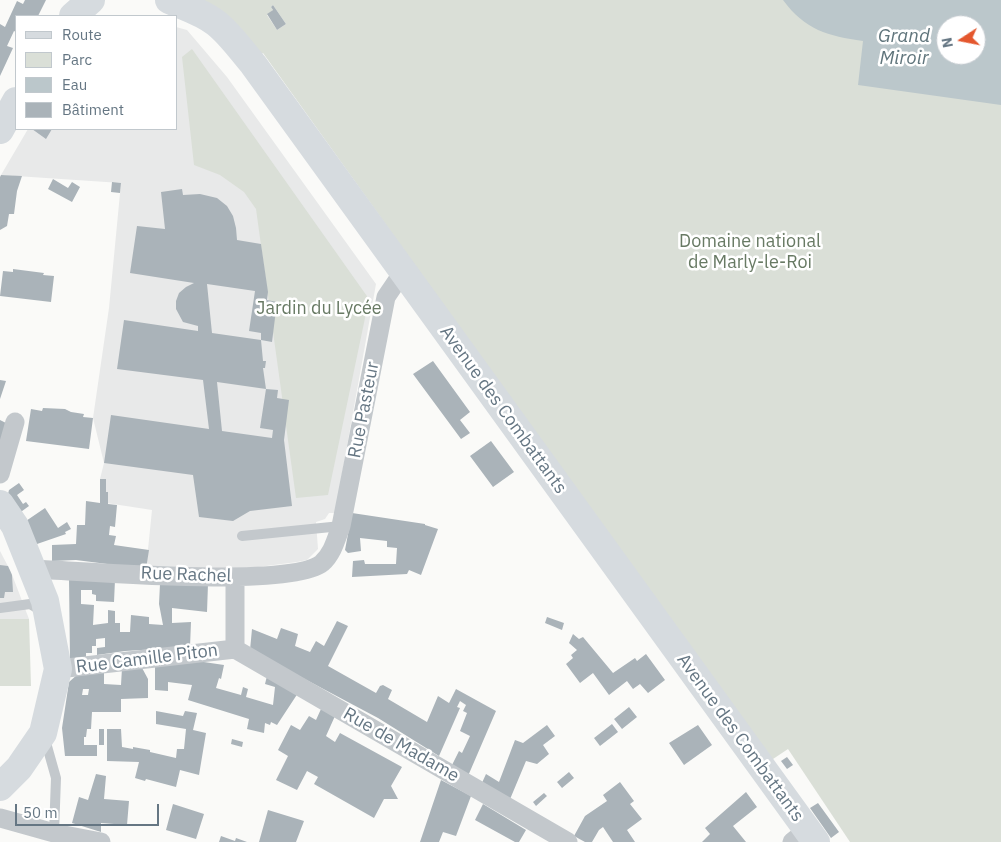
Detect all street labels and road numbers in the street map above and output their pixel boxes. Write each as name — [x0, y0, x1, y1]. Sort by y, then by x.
street label: Avenue des Combattants — [435, 322, 571, 498]
street label: Rue Pasteur — [344, 360, 384, 460]
street label: Rue Rachel — [140, 563, 232, 587]
street label: Rue Camille Piton — [75, 640, 219, 678]
street label: Avenue des Combattants — [672, 650, 808, 826]
street label: Rue de Madame — [339, 703, 463, 787]

